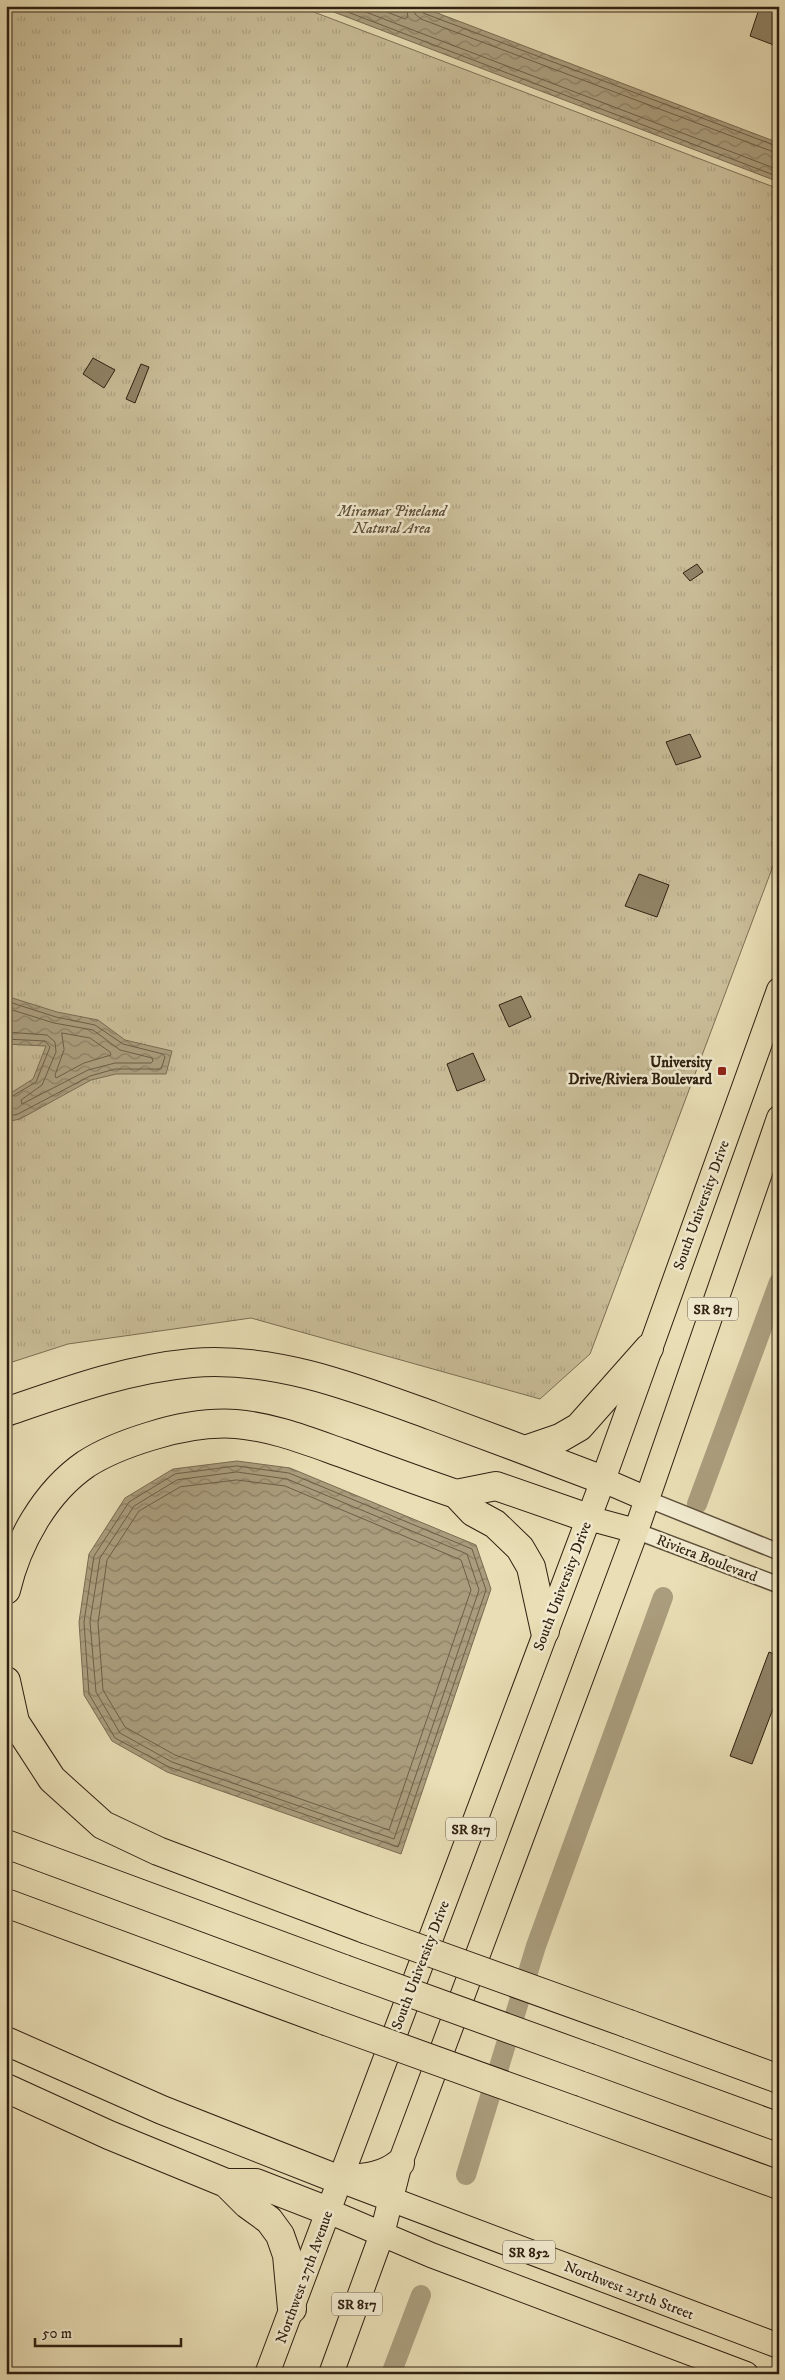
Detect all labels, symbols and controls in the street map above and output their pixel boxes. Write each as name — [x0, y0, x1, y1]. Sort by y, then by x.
park label: Miramar Pineland Natural Area — [337, 502, 449, 538]
place label: University Drive/Riviera Boulevard — [568, 1053, 713, 1089]
marker: University Drive/Riviera Boulevard — [716, 1065, 728, 1077]
street label: South University Drive — [669, 1138, 734, 1273]
road number: SR 817 — [688, 1298, 738, 1320]
street label: South University Drive — [529, 1519, 596, 1654]
street label: Riviera Boulevard — [654, 1531, 760, 1587]
road number: SR 817 — [446, 1818, 496, 1840]
street label: South University Drive — [387, 1898, 454, 2033]
street label: Northwest 27th Avenue — [272, 2208, 337, 2346]
road number: SR 852 — [503, 2240, 555, 2264]
street label: Northwest 215th Street — [561, 2257, 697, 2324]
road number: SR 817 — [332, 2292, 382, 2316]
scale bar — [35, 2315, 181, 2347]
text: 50 m — [42, 2324, 72, 2343]

